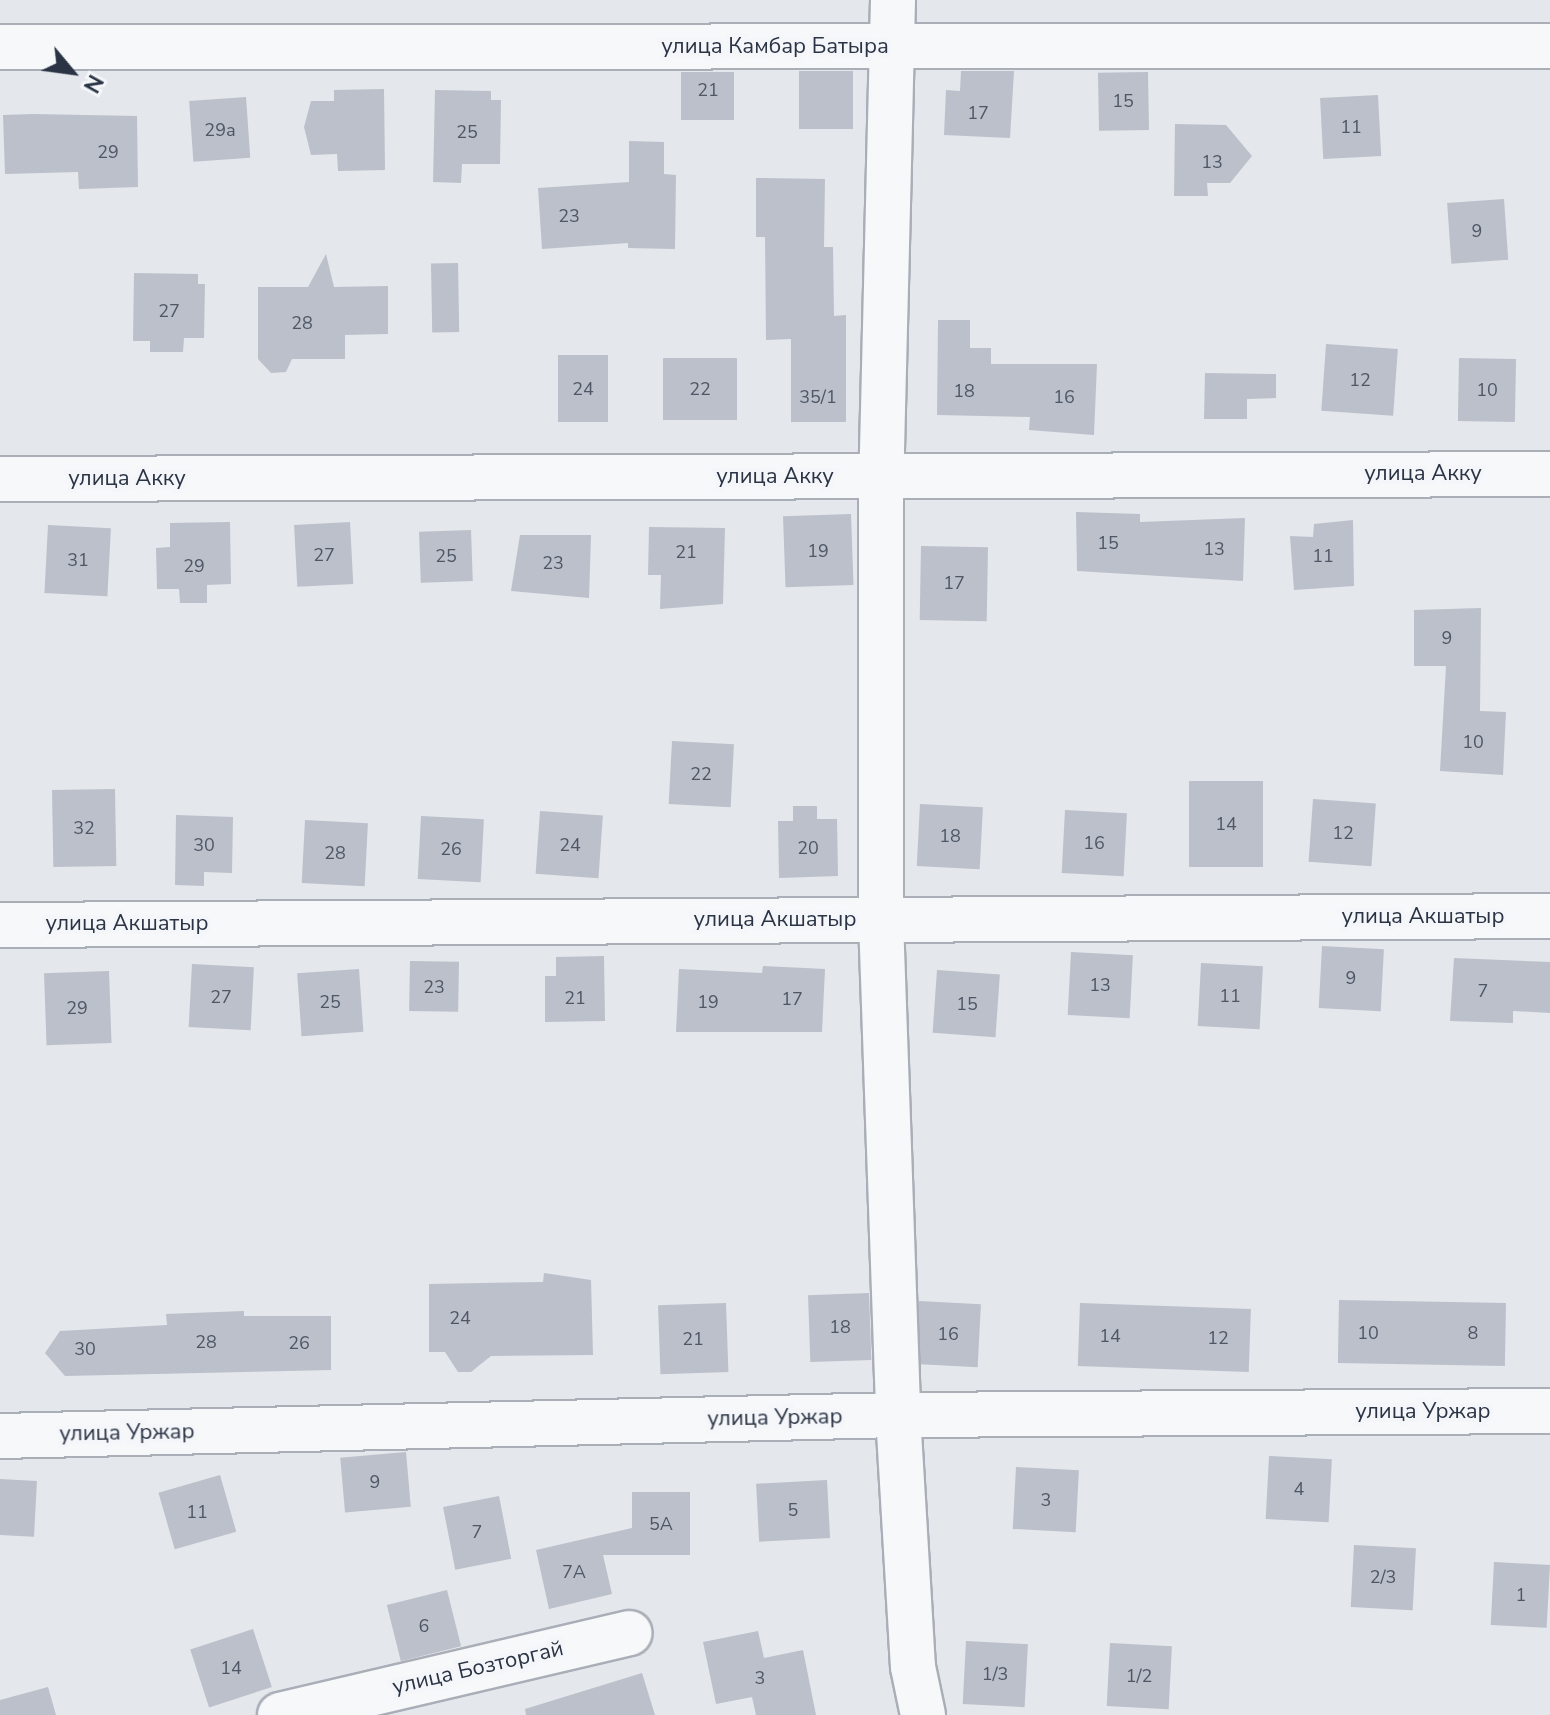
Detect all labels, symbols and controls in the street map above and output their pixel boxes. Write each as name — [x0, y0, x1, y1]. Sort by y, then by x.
north arrow — [32, 32, 112, 112]
street label: улица Камбар Батыра — [661, 34, 889, 60]
text: N — [76, 69, 110, 98]
house number: 21 — [697, 79, 719, 101]
house number: 15 — [1112, 90, 1134, 112]
house number: 17 — [967, 102, 989, 124]
house number: 11 — [1340, 116, 1362, 138]
house number: 29а — [204, 119, 236, 141]
house number: 25 — [456, 121, 478, 143]
house number: 29 — [97, 141, 119, 163]
house number: 13 — [1201, 151, 1223, 173]
house number: 23 — [558, 205, 580, 227]
house number: 9 — [1472, 220, 1482, 242]
house number: 27 — [158, 300, 180, 322]
house number: 28 — [291, 312, 313, 334]
house number: 12 — [1349, 369, 1371, 391]
house number: 24 — [572, 378, 594, 400]
house number: 22 — [689, 378, 711, 400]
house number: 10 — [1476, 379, 1498, 401]
house number: 18 — [953, 380, 975, 402]
house number: 35/1 — [799, 386, 837, 408]
house number: 16 — [1053, 386, 1075, 408]
street label: улица Акку — [1364, 461, 1482, 487]
street label: улица Акку — [716, 464, 834, 490]
street label: улица Акку — [68, 466, 186, 492]
house number: 15 — [1097, 532, 1119, 554]
house number: 13 — [1203, 538, 1225, 560]
house number: 19 — [807, 540, 829, 562]
house number: 21 — [675, 541, 697, 563]
house number: 27 — [313, 544, 335, 566]
house number: 25 — [435, 545, 457, 567]
house number: 11 — [1312, 545, 1334, 567]
house number: 31 — [67, 549, 89, 571]
house number: 23 — [542, 552, 564, 574]
house number: 29 — [183, 555, 205, 577]
house number: 17 — [943, 572, 965, 594]
house number: 9 — [1442, 627, 1452, 649]
house number: 10 — [1462, 731, 1484, 753]
house number: 22 — [690, 763, 712, 785]
house number: 14 — [1215, 813, 1237, 835]
house number: 32 — [73, 817, 95, 839]
house number: 12 — [1332, 822, 1354, 844]
house number: 18 — [939, 825, 961, 847]
house number: 16 — [1083, 832, 1105, 854]
house number: 30 — [193, 834, 215, 856]
house number: 24 — [559, 834, 581, 856]
house number: 20 — [797, 837, 819, 859]
house number: 26 — [440, 838, 462, 860]
house number: 28 — [324, 842, 346, 864]
street label: улица Акшатыр — [1342, 904, 1504, 930]
street label: улица Акшатыр — [694, 907, 856, 933]
street label: улица Акшатыр — [46, 911, 208, 937]
house number: 9 — [1346, 967, 1356, 989]
house number: 13 — [1089, 974, 1111, 996]
house number: 23 — [423, 976, 445, 998]
house number: 7 — [1478, 980, 1488, 1002]
house number: 11 — [1219, 985, 1241, 1007]
house number: 27 — [210, 986, 232, 1008]
house number: 21 — [564, 987, 586, 1009]
house number: 17 — [781, 988, 803, 1010]
house number: 25 — [319, 991, 341, 1013]
house number: 19 — [697, 991, 719, 1013]
house number: 15 — [956, 993, 978, 1015]
house number: 29 — [66, 997, 88, 1019]
house number: 24 — [449, 1307, 471, 1329]
house number: 18 — [829, 1316, 851, 1338]
house number: 10 — [1357, 1322, 1379, 1344]
house number: 8 — [1468, 1322, 1478, 1344]
house number: 16 — [937, 1323, 959, 1345]
house number: 14 — [1099, 1325, 1121, 1347]
house number: 12 — [1207, 1327, 1229, 1349]
house number: 21 — [682, 1328, 704, 1350]
house number: 28 — [195, 1331, 217, 1353]
house number: 26 — [288, 1332, 310, 1354]
house number: 30 — [74, 1338, 96, 1360]
street label: улица Уржар — [1355, 1399, 1491, 1425]
street label: улица Уржар — [707, 1404, 843, 1432]
street label: улица Уржар — [59, 1419, 195, 1447]
house number: 9 — [370, 1471, 380, 1493]
house number: 4 — [1294, 1478, 1304, 1500]
house number: 3 — [1041, 1489, 1051, 1511]
house number: 5 — [788, 1499, 798, 1521]
house number: 11 — [186, 1501, 208, 1523]
house number: 5А — [649, 1513, 673, 1535]
house number: 7 — [472, 1521, 482, 1543]
house number: 7А — [562, 1561, 586, 1583]
house number: 2/3 — [1370, 1566, 1396, 1588]
house number: 1 — [1516, 1584, 1526, 1606]
house number: 6 — [419, 1615, 429, 1637]
street label: улица Бозторгай — [390, 1635, 566, 1701]
house number: 14 — [220, 1657, 242, 1679]
house number: 1/3 — [982, 1663, 1008, 1685]
house number: 1/2 — [1126, 1665, 1152, 1687]
house number: 3 — [755, 1667, 765, 1689]

